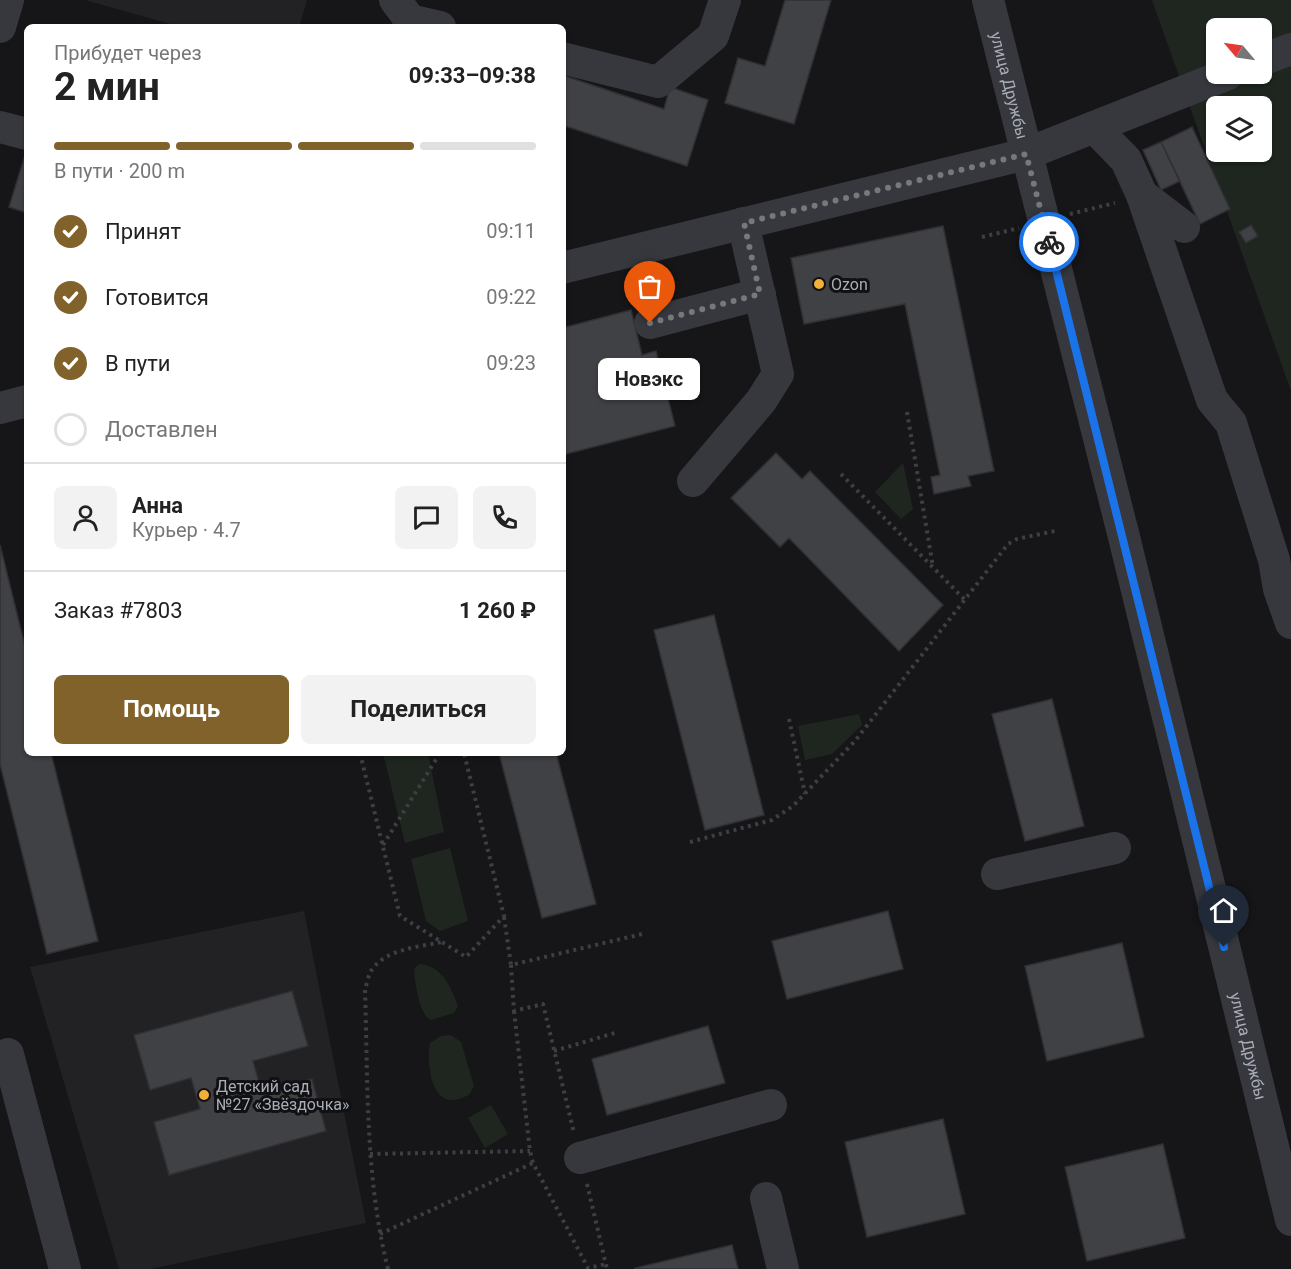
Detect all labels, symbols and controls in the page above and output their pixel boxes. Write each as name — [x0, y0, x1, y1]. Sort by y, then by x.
north arrow — [1206, 18, 1272, 84]
map controls — [1206, 18, 1272, 162]
street label: улица Дружбы — [987, 30, 1032, 141]
text: Прибудет через — [54, 41, 202, 65]
text: 09:33–09:38 — [409, 63, 536, 88]
text: 2 мин — [54, 64, 160, 110]
button: layers — [1206, 96, 1272, 162]
text: В пути · 200 m — [54, 159, 185, 183]
courier — [1019, 212, 1079, 272]
icon: check — [54, 215, 87, 248]
text: Принят — [105, 219, 181, 244]
text: 09:11 — [486, 219, 536, 243]
icon: bike — [1033, 226, 1066, 259]
pin — [624, 261, 675, 323]
icon: bag — [633, 270, 666, 303]
place label: Ozon — [831, 275, 868, 294]
marker: Ozon — [812, 277, 826, 291]
icon: check — [54, 281, 87, 314]
text: Готовится — [105, 285, 209, 310]
text: 09:22 — [486, 285, 536, 309]
icon: check — [54, 347, 87, 380]
text: В пути — [105, 351, 171, 376]
text: 09:23 — [486, 351, 536, 375]
callout: Новэкс — [599, 359, 701, 401]
text: Новэкс — [615, 367, 683, 391]
text: Доставлен — [105, 417, 218, 442]
button: person — [54, 486, 117, 549]
button: chat — [395, 486, 458, 549]
button: phone — [473, 486, 536, 549]
text: Анна — [132, 493, 183, 518]
text: Курьер · 4.7 — [132, 518, 241, 542]
text: Заказ #7803 — [54, 598, 183, 623]
text: 1 260 ₽ — [459, 598, 536, 623]
button: Помощь — [54, 675, 289, 744]
button: Поделиться — [301, 675, 536, 744]
pin — [1198, 885, 1249, 947]
icon: home — [1207, 894, 1240, 927]
street label: улица Дружбы — [1226, 990, 1271, 1102]
place label: Детский сад №27 «Звёздочка» — [216, 1077, 350, 1114]
marker: Детский сад №27 «Звёздочка» — [197, 1088, 211, 1102]

